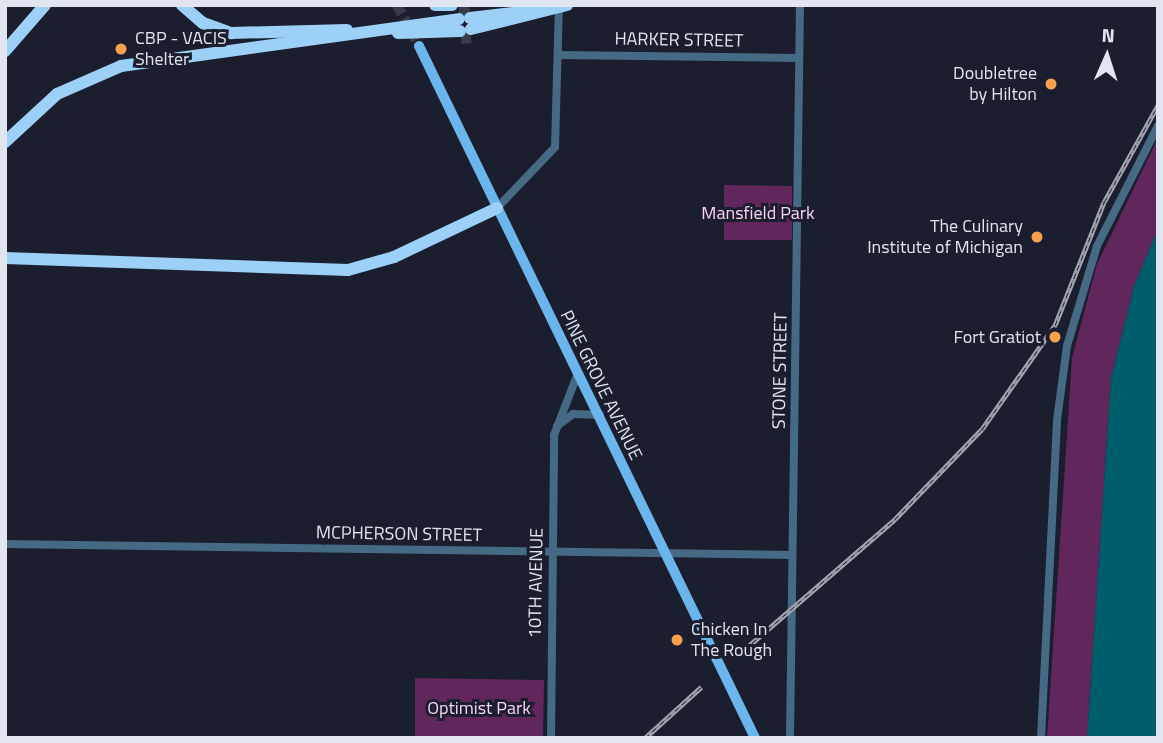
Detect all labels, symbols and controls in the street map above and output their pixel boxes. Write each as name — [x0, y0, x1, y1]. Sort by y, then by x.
text: N — [1101, 20, 1115, 49]
north arrow — [1072, 21, 1142, 91]
place label: CBP - VACIS Shelter — [135, 28, 227, 70]
street label: HARKER STREET — [614, 28, 744, 52]
marker: CBP - VACIS Shelter — [113, 41, 129, 57]
place label: Doubletree by Hilton — [953, 63, 1037, 106]
marker: Doubletree by Hilton — [1043, 76, 1059, 92]
park label: Mansfield Park — [701, 202, 815, 224]
place label: The Culinary Institute of Michigan — [867, 216, 1023, 258]
marker: The Culinary Institute of Michigan — [1029, 229, 1045, 245]
street label: PINE GROVE AVENUE — [555, 307, 647, 463]
street label: STONE STREET — [768, 313, 792, 429]
place label: Fort Gratiot — [954, 326, 1041, 348]
marker: Fort Gratiot — [1047, 329, 1063, 345]
street label: MCPHERSON STREET — [316, 522, 482, 546]
street label: 10TH AVENUE — [524, 528, 548, 638]
place label: Chicken In The Rough — [691, 619, 772, 662]
marker: Chicken In The Rough — [669, 632, 685, 648]
park label: Optimist Park — [427, 697, 531, 719]

